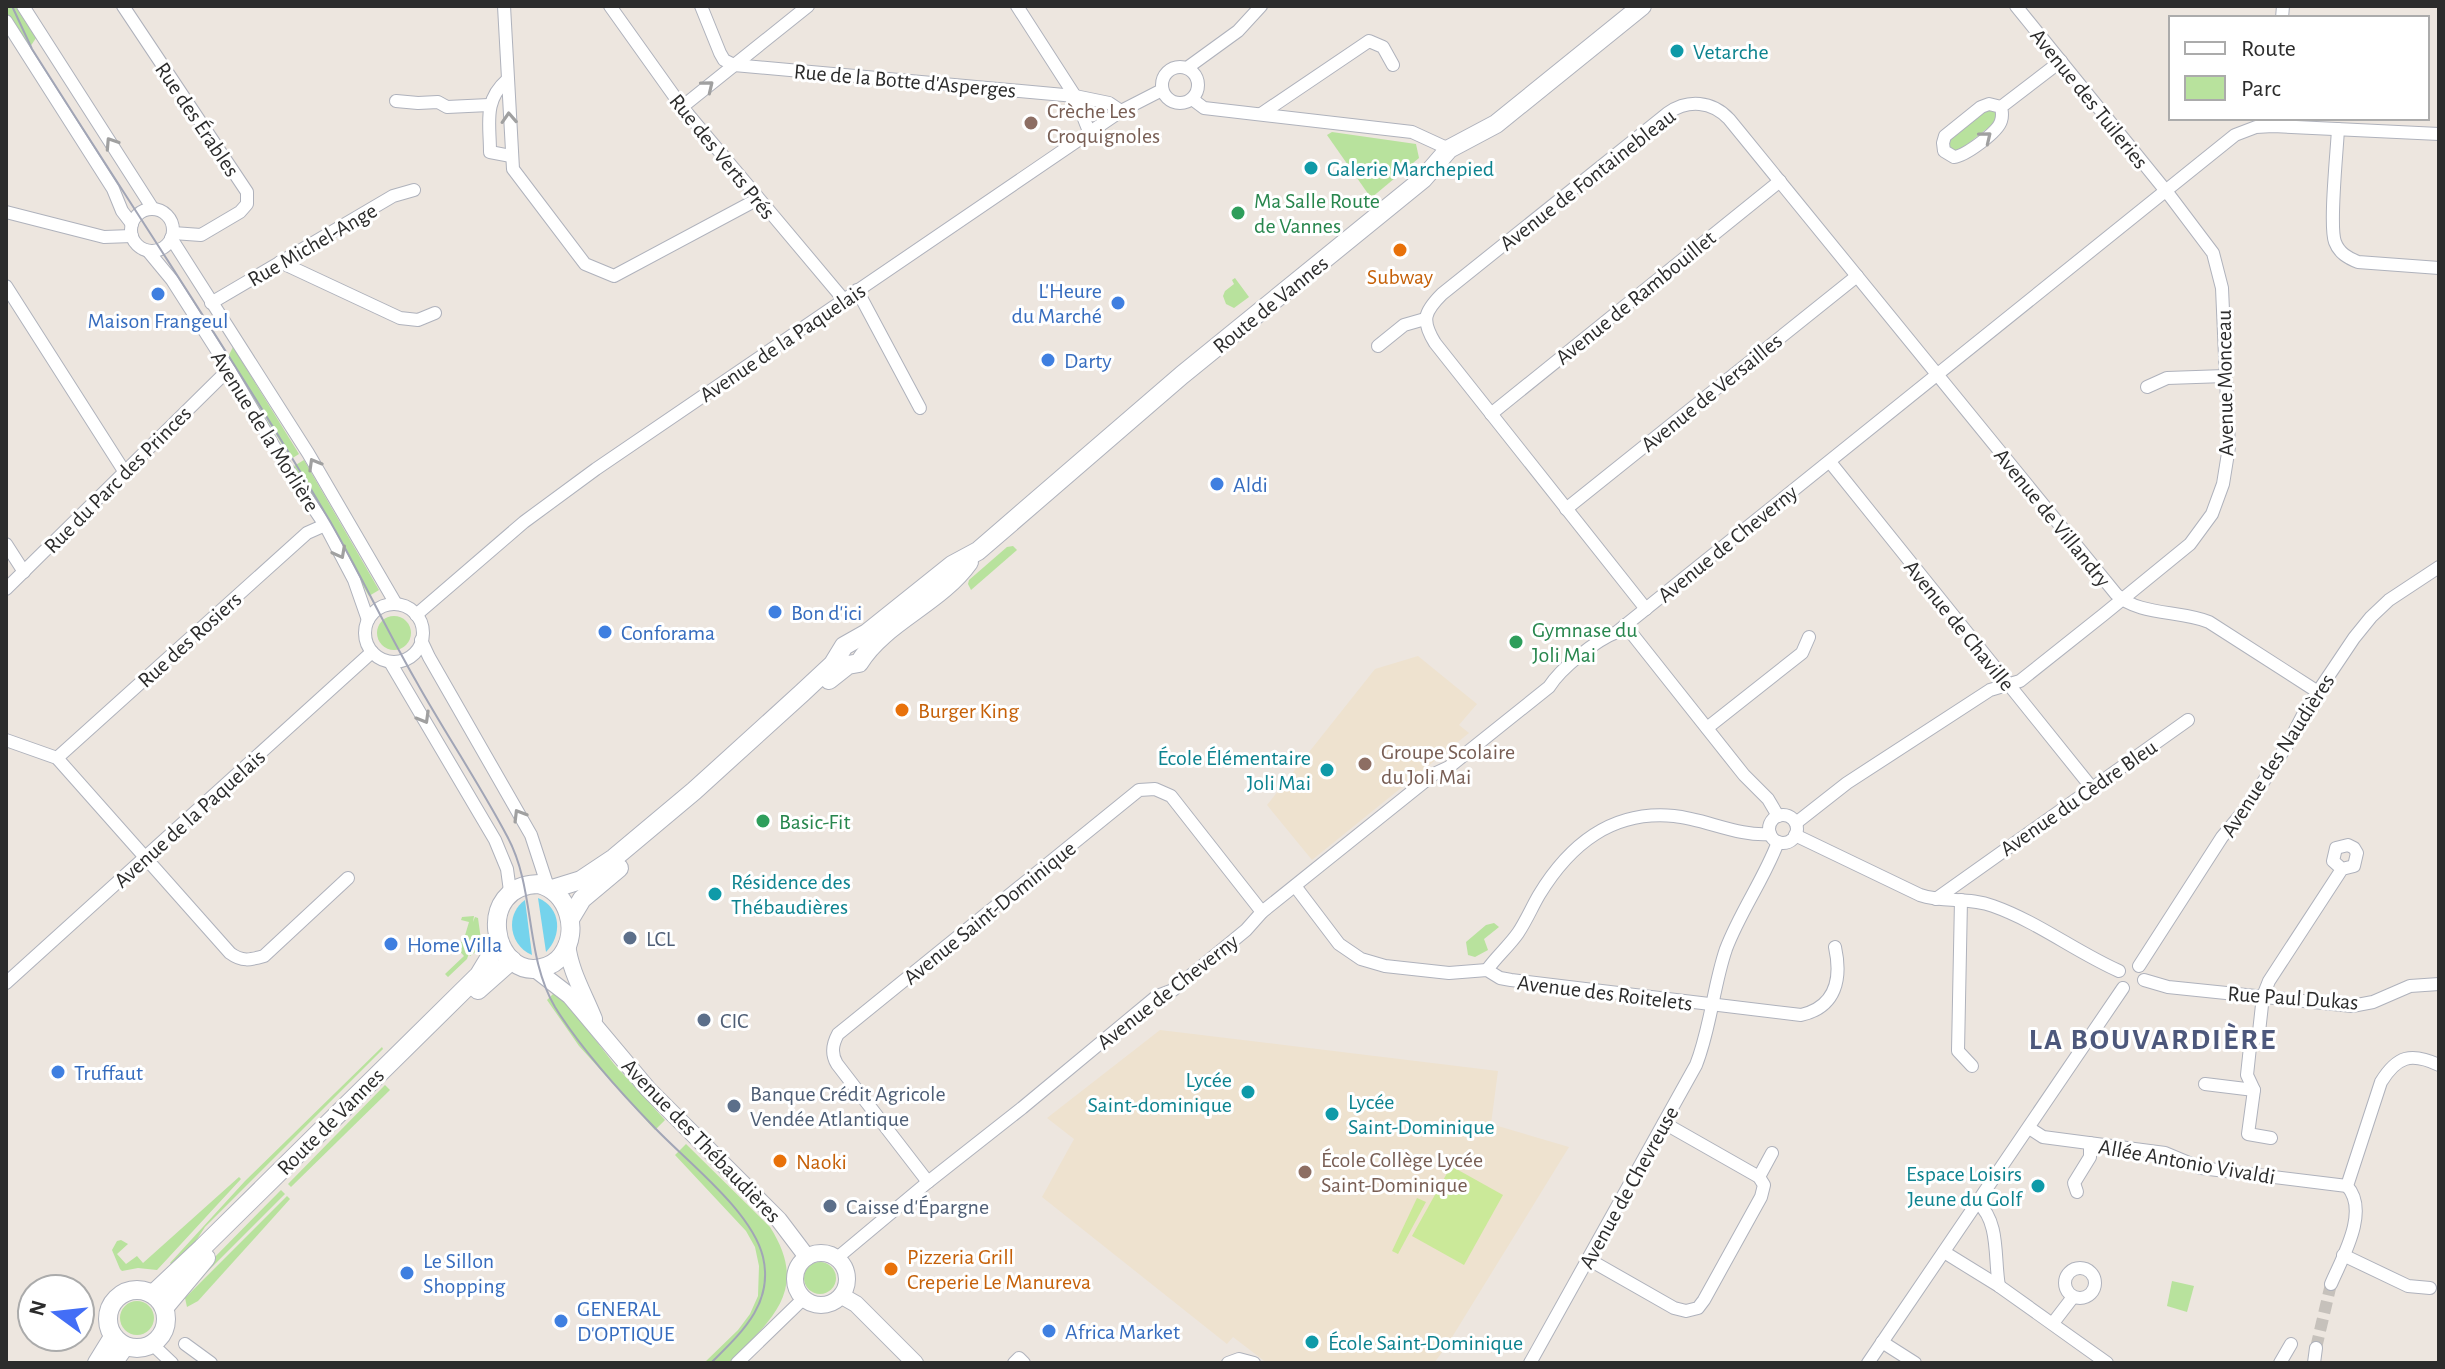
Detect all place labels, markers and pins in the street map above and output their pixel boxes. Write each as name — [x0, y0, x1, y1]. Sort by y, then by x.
place label: Vetarche — [1693, 41, 1769, 63]
marker: Vetarche — [1668, 42, 1686, 60]
place label: Crèche Les Croquignoles — [1047, 100, 1160, 147]
marker: Crèche Les Croquignoles — [1022, 114, 1040, 132]
place label: Galerie Marchepied — [1327, 158, 1494, 180]
marker: Galerie Marchepied — [1302, 159, 1320, 177]
place label: Ma Salle Route de Vannes — [1254, 190, 1380, 237]
marker: Ma Salle Route de Vannes — [1229, 204, 1247, 222]
marker: Subway — [1391, 241, 1409, 259]
place label: Subway — [1367, 266, 1434, 288]
place label: L'Heure du Marché — [1012, 280, 1102, 327]
marker: Maison Frangeul — [149, 285, 167, 303]
marker: L'Heure du Marché — [1109, 294, 1127, 312]
place label: Maison Frangeul — [88, 310, 228, 332]
place label: Darty — [1064, 350, 1112, 372]
marker: Darty — [1039, 351, 1057, 369]
place label: Aldi — [1233, 474, 1268, 496]
marker: Aldi — [1208, 475, 1226, 493]
place label: Bon d'ici — [791, 602, 862, 624]
marker: Bon d'ici — [766, 603, 784, 621]
place label: Gymnase du Joli Mai — [1532, 619, 1638, 666]
place label: Conforama — [621, 622, 715, 644]
marker: Conforama — [596, 623, 614, 641]
marker: Gymnase du Joli Mai — [1507, 633, 1525, 651]
place label: Burger King — [918, 700, 1019, 722]
marker: Burger King — [893, 701, 911, 719]
place label: Groupe Scolaire du Joli Mai — [1381, 741, 1515, 788]
place label: École Élémentaire Joli Mai — [1158, 746, 1311, 794]
marker: Groupe Scolaire du Joli Mai — [1356, 755, 1374, 773]
marker: École Élémentaire Joli Mai — [1318, 761, 1336, 779]
place label: Basic-Fit — [779, 811, 850, 833]
marker: Basic-Fit — [754, 812, 772, 830]
place label: Résidence des Thébaudières — [731, 871, 851, 918]
marker: Résidence des Thébaudières — [706, 885, 724, 903]
place label: LCL — [646, 928, 676, 950]
marker: LCL — [621, 929, 639, 947]
place label: Home Villa — [407, 934, 502, 956]
marker: Home Villa — [382, 935, 400, 953]
place label: CIC — [720, 1010, 748, 1032]
marker: CIC — [695, 1011, 713, 1029]
place label: Truffaut — [74, 1062, 143, 1084]
marker: Truffaut — [49, 1063, 67, 1081]
place label: Lycée Saint-dominique — [1088, 1069, 1232, 1116]
place label: Banque Crédit Agricole Vendée Atlantique — [750, 1083, 946, 1130]
marker: Lycée Saint-dominique — [1239, 1083, 1257, 1101]
place label: Lycée Saint-Dominique — [1348, 1091, 1495, 1138]
marker: Banque Crédit Agricole Vendée Atlantique — [725, 1097, 743, 1115]
marker: Lycée Saint-Dominique — [1323, 1105, 1341, 1123]
place label: École Collège Lycée Saint-Dominique — [1321, 1148, 1483, 1196]
place label: Naoki — [796, 1151, 847, 1173]
marker: Naoki — [771, 1152, 789, 1170]
marker: École Collège Lycée Saint-Dominique — [1296, 1163, 1314, 1181]
place label: Espace Loisirs Jeune du Golf — [1906, 1163, 2023, 1210]
marker: Espace Loisirs Jeune du Golf — [2029, 1177, 2047, 1195]
place label: Caisse d'Épargne — [846, 1195, 989, 1218]
marker: Caisse d'Épargne — [821, 1197, 839, 1215]
place label: Pizzeria Grill Creperie Le Manureva — [907, 1246, 1091, 1293]
place label: Le Sillon Shopping — [423, 1250, 505, 1297]
marker: Pizzeria Grill Creperie Le Manureva — [882, 1260, 900, 1278]
marker: Le Sillon Shopping — [398, 1264, 416, 1282]
place label: GENERAL D'OPTIQUE — [577, 1298, 675, 1345]
marker: GENERAL D'OPTIQUE — [552, 1312, 570, 1330]
place label: Africa Market — [1065, 1321, 1180, 1343]
marker: Africa Market — [1040, 1322, 1058, 1340]
place label: École Saint-Dominique — [1328, 1331, 1523, 1354]
marker: École Saint-Dominique — [1303, 1333, 1321, 1351]

